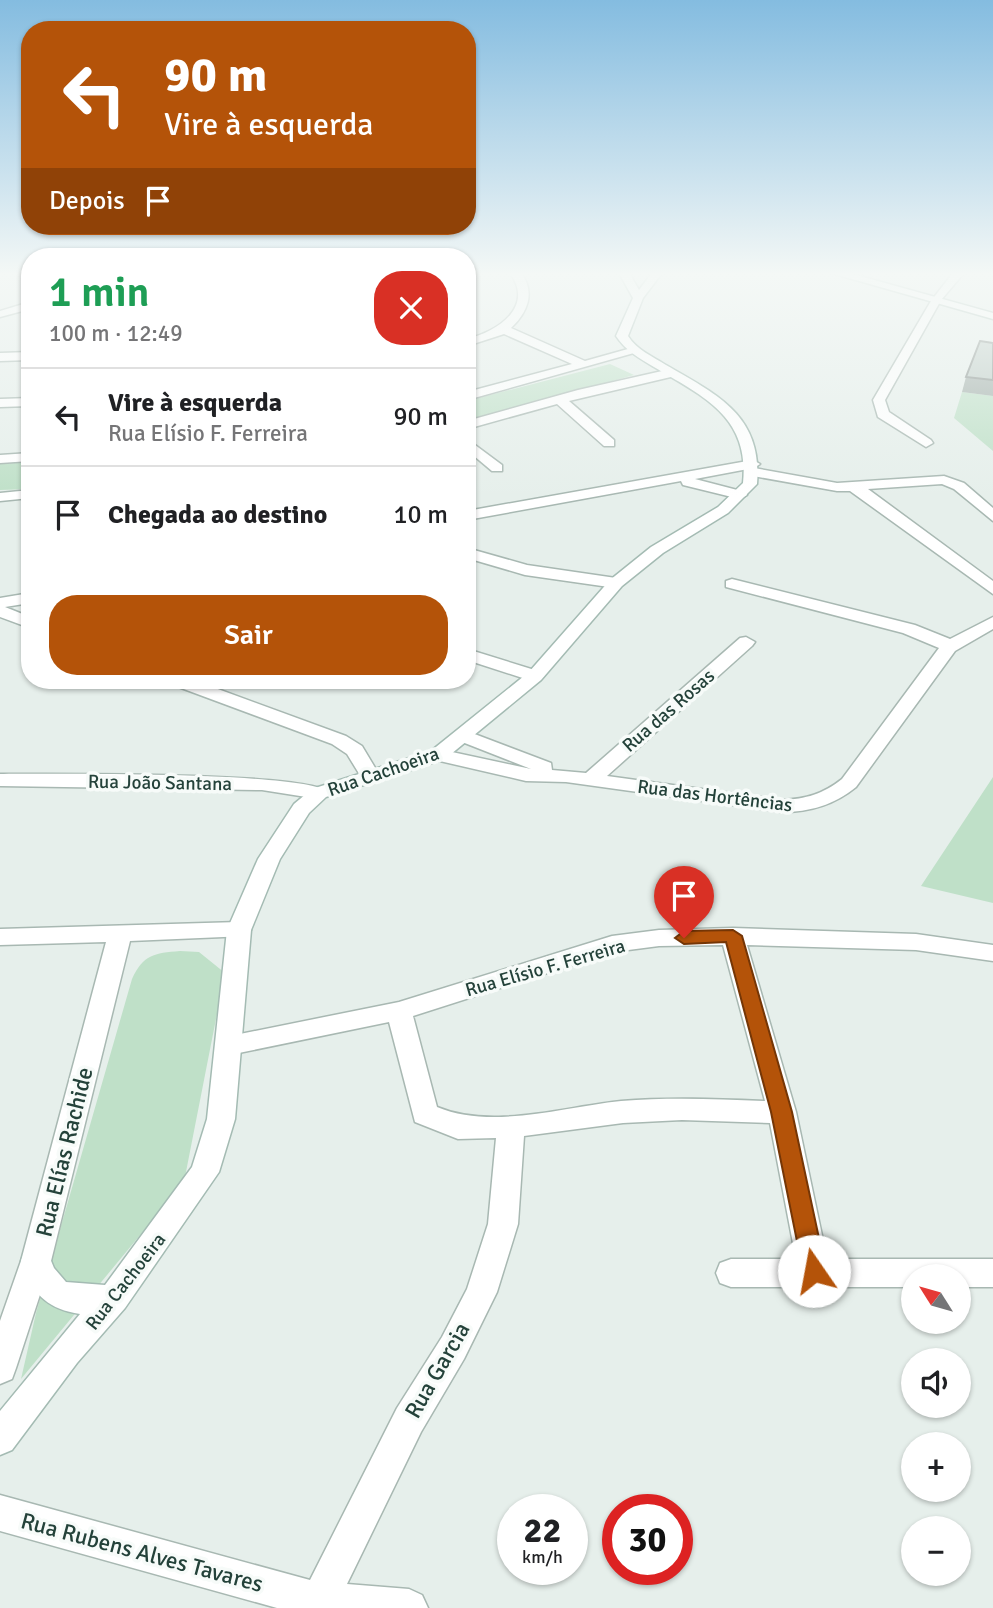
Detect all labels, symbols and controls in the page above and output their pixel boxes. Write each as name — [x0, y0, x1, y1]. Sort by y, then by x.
text: 90 m — [164, 45, 267, 105]
icon: left — [49, 49, 140, 140]
text: Vire à esquerda — [164, 105, 374, 144]
icon: arrive — [139, 182, 177, 220]
text: Depois — [49, 185, 125, 217]
text: 1 min — [49, 267, 150, 318]
button: close — [374, 271, 448, 345]
text: 100 m · 12:49 — [49, 319, 183, 348]
text: Vire à esquerda — [108, 387, 282, 419]
icon: left — [49, 398, 87, 436]
text: 90 m — [393, 401, 448, 433]
text: Rua Elísio F. Ferreira — [108, 419, 308, 448]
icon: arrive — [49, 496, 87, 534]
text: Chegada ao destino — [108, 499, 327, 531]
text: 10 m — [393, 499, 448, 531]
button: Sair — [49, 595, 448, 675]
street label: Rua das Rosas — [617, 664, 720, 757]
street label: Rua Cachoeira — [324, 742, 442, 802]
street label: Rua João Santana — [88, 770, 232, 796]
street label: Rua das Hortências — [636, 775, 794, 817]
pin — [654, 866, 714, 938]
icon: arrive — [665, 877, 703, 915]
street label: Rua Elísio F. Ferreira — [463, 934, 628, 1002]
street label: Rua Elías Rachide — [29, 1064, 100, 1240]
street label: Rua Cachoeira — [80, 1228, 171, 1335]
position arrow — [777, 1234, 851, 1308]
north arrow — [901, 1264, 971, 1334]
map controls — [901, 1264, 971, 1586]
street label: Rua Garcia — [398, 1317, 477, 1423]
button: sound — [901, 1348, 971, 1418]
button: + — [901, 1432, 971, 1502]
speed limit sign: 30 — [602, 1494, 693, 1585]
street label: Rua Rubens Alves Tavares — [18, 1506, 266, 1599]
text: 22 — [524, 1509, 561, 1552]
button: − — [901, 1516, 971, 1586]
text: km/h — [522, 1546, 563, 1568]

